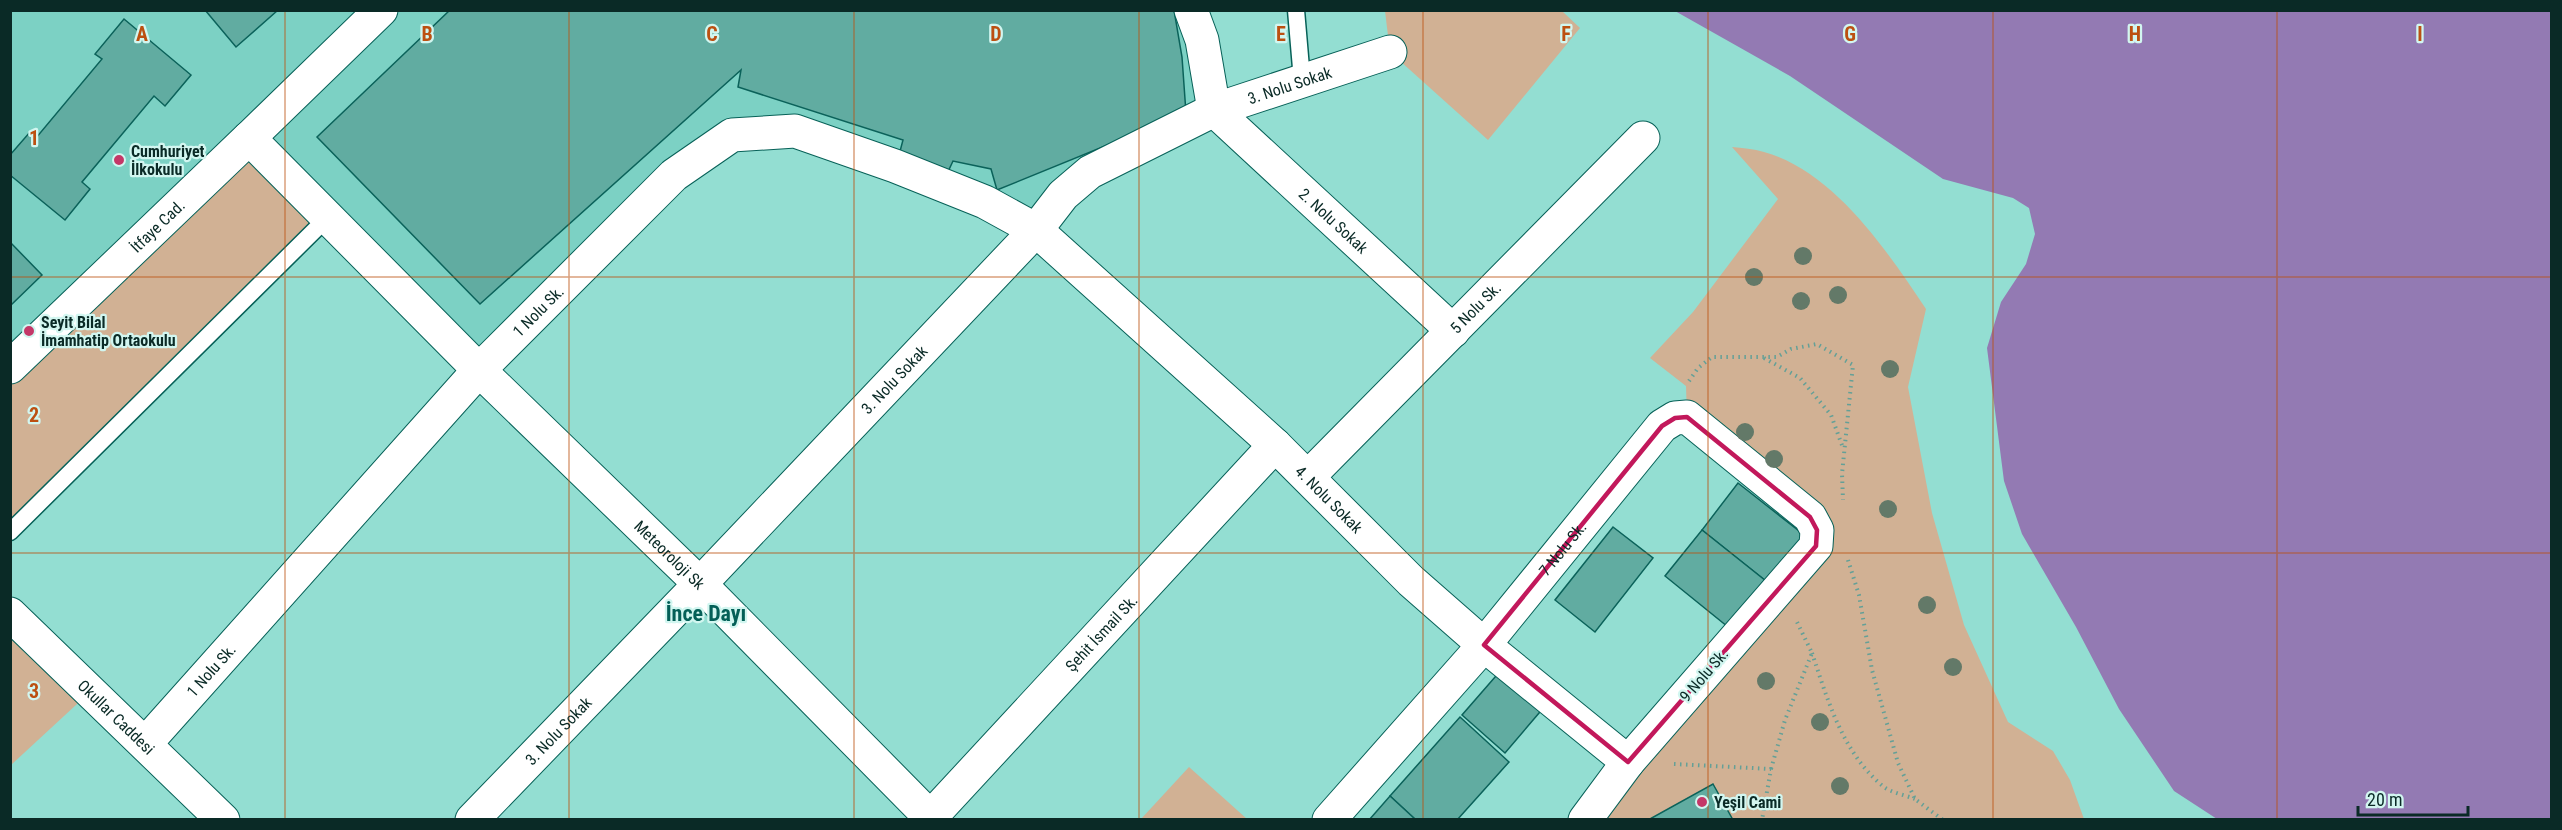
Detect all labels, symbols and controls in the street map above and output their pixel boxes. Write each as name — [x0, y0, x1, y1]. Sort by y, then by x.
text: A — [136, 22, 148, 46]
text: B — [421, 22, 433, 46]
text: C — [706, 22, 718, 46]
text: D — [990, 22, 1002, 46]
text: E — [1276, 22, 1286, 46]
text: F — [1561, 22, 1571, 46]
text: G — [1844, 22, 1856, 46]
text: H — [2129, 22, 2141, 46]
text: I — [2417, 22, 2423, 46]
street label: 3. Nolu Sokak — [1245, 62, 1335, 108]
text: 1 — [29, 126, 39, 150]
place label: Cumhuriyet İlkokulu — [131, 142, 205, 179]
marker: Cumhuriyet İlkokulu — [112, 153, 126, 167]
street label: 2. Nolu Sokak — [1295, 184, 1373, 258]
street label: İtfaye Cad. — [126, 195, 188, 256]
street label: 5 Nolu Sk. — [1446, 278, 1505, 337]
street label: 1 Nolu Sk. — [509, 281, 568, 340]
place label: Seyit Bilal İmamhatip Ortaokulu — [41, 313, 176, 350]
marker: Seyit Bilal İmamhatip Ortaokulu — [22, 324, 36, 338]
street label: 3. Nolu Sokak — [857, 341, 932, 418]
text: 2 — [29, 403, 39, 427]
street label: 4. Nolu Sokak — [1292, 462, 1367, 537]
street label: Meteoroloji Sk — [630, 516, 709, 594]
street label: 7 Nolu Sk. — [1535, 518, 1590, 580]
street label: Şehit İsmail Sk. — [1061, 591, 1141, 675]
district label: İnce Dayı — [666, 601, 746, 626]
street label: 1 Nolu Sk. — [182, 640, 239, 700]
street label: 9 Nolu Sk. — [1676, 644, 1732, 706]
street label: Okullar Caddesi — [74, 676, 159, 758]
text: 3 — [29, 679, 39, 703]
street label: 3. Nolu Sokak — [521, 692, 596, 769]
scale bar — [2358, 779, 2468, 817]
text: 20 m — [2367, 789, 2402, 810]
place label: Yeşil Cami — [1714, 793, 1781, 812]
marker: Yeşil Cami — [1695, 795, 1709, 809]

